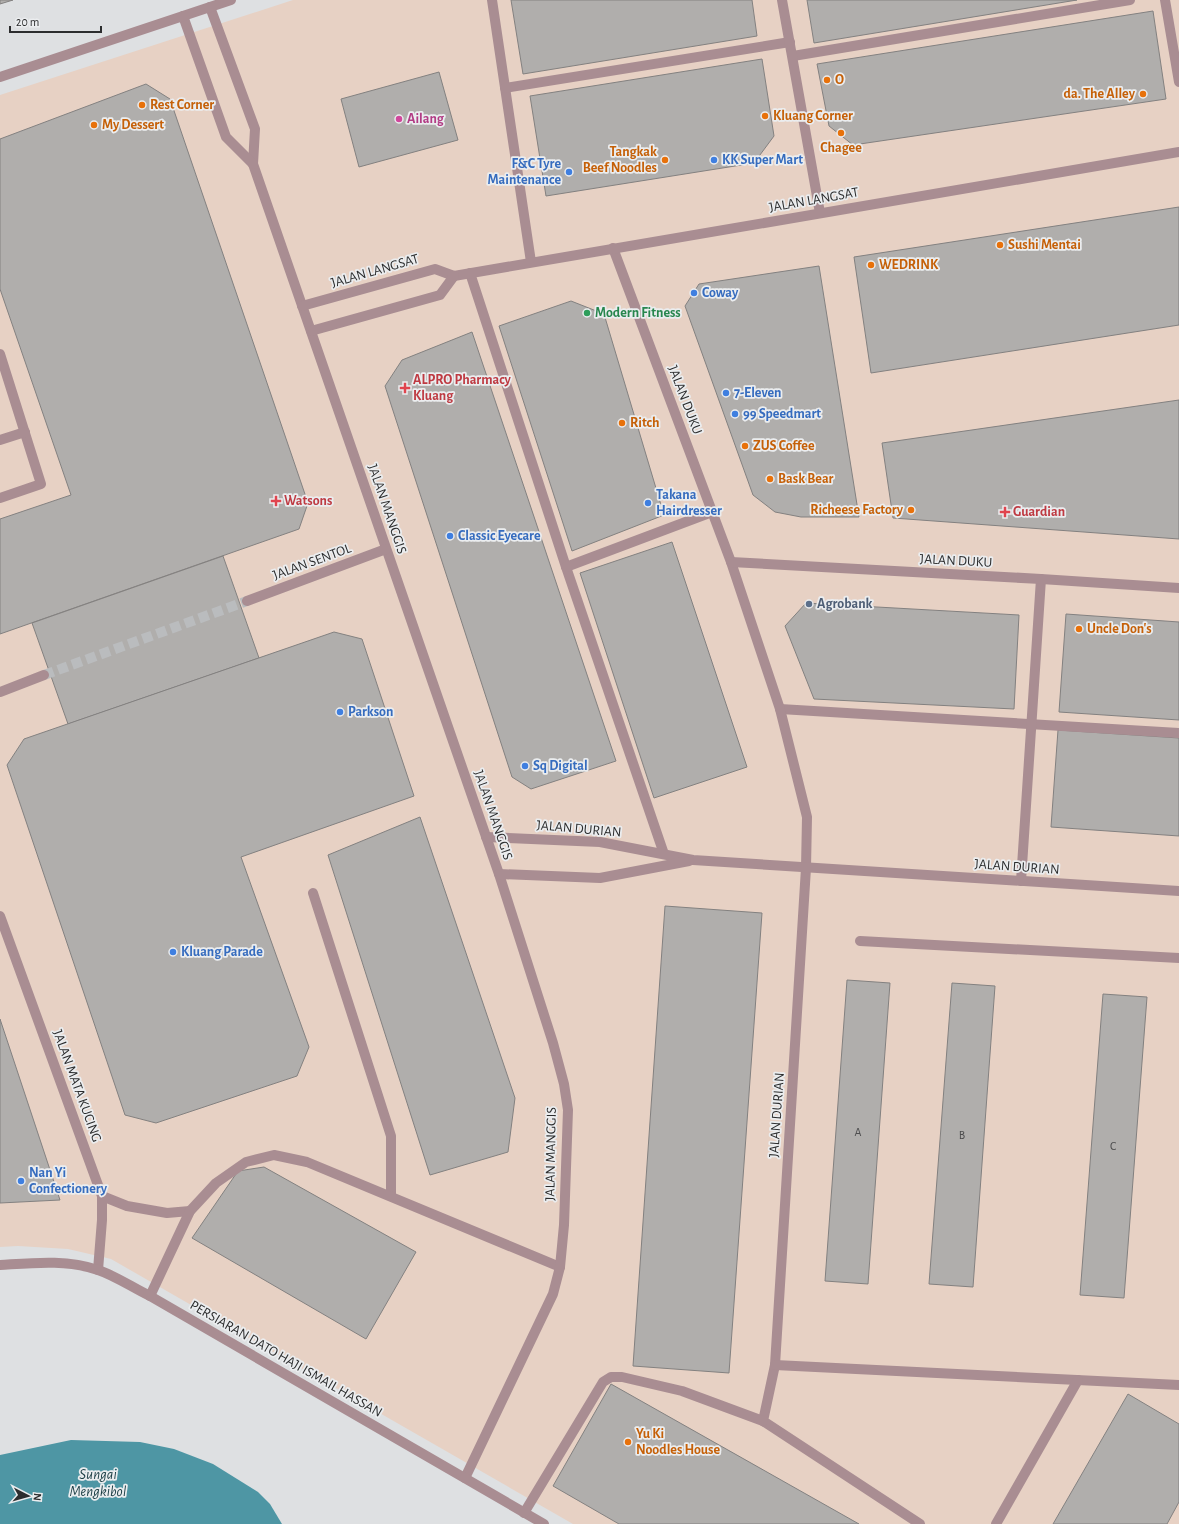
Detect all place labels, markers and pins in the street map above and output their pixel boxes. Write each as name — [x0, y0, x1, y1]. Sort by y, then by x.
place label: O — [835, 73, 844, 87]
marker: O — [822, 75, 832, 85]
place label: da. The Alley — [1064, 87, 1136, 101]
marker: da. The Alley — [1138, 89, 1148, 99]
place label: Rest Corner — [150, 98, 214, 112]
marker: Rest Corner — [137, 100, 147, 110]
place label: Kluang Corner — [773, 109, 853, 123]
marker: Kluang Corner — [760, 111, 770, 121]
place label: Ailang — [407, 112, 445, 126]
marker: Ailang — [394, 114, 404, 124]
place label: My Dessert — [102, 118, 164, 132]
marker: My Dessert — [89, 120, 99, 130]
marker: Chagee — [836, 128, 846, 138]
place label: Chagee — [820, 141, 862, 155]
place label: Tangkak Beef Noodles — [583, 145, 657, 175]
place label: KK Super Mart — [722, 153, 803, 167]
marker: Tangkak Beef Noodles — [660, 155, 670, 165]
marker: KK Super Mart — [709, 155, 719, 165]
place label: F&C Tyre Maintenance — [487, 157, 561, 187]
marker: F&C Tyre Maintenance — [564, 167, 574, 177]
place label: Sushi Mentai — [1008, 238, 1081, 252]
marker: Sushi Mentai — [995, 240, 1005, 250]
place label: WEDRINK — [879, 258, 939, 272]
marker: WEDRINK — [866, 260, 876, 270]
place label: Coway — [702, 286, 739, 300]
marker: Coway — [689, 288, 699, 298]
place label: Modern Fitness — [595, 306, 681, 320]
marker: Modern Fitness — [582, 308, 592, 318]
place label: ALPRO Pharmacy Kluang — [413, 373, 512, 403]
marker: ALPRO Pharmacy Kluang — [400, 383, 410, 393]
place label: 7-Eleven — [734, 386, 782, 400]
marker: 7-Eleven — [721, 388, 731, 398]
place label: 99 Speedmart — [743, 407, 821, 421]
marker: 99 Speedmart — [730, 409, 740, 419]
place label: Ritch — [630, 416, 659, 430]
marker: Ritch — [617, 418, 627, 428]
place label: ZUS Coffee — [753, 439, 815, 453]
marker: ZUS Coffee — [740, 441, 750, 451]
place label: Bask Bear — [778, 472, 834, 486]
marker: Bask Bear — [765, 474, 775, 484]
place label: Takana Hairdresser — [656, 488, 722, 518]
place label: Watsons — [284, 494, 332, 508]
marker: Watsons — [271, 496, 281, 506]
marker: Takana Hairdresser — [643, 498, 653, 508]
place label: Richeese Factory — [810, 503, 904, 517]
marker: Richeese Factory — [906, 505, 916, 515]
place label: Guardian — [1013, 505, 1065, 519]
marker: Guardian — [1000, 507, 1010, 517]
place label: Classic Eyecare — [458, 529, 541, 543]
marker: Classic Eyecare — [445, 531, 455, 541]
place label: Agrobank — [817, 597, 873, 611]
marker: Agrobank — [804, 599, 814, 609]
place label: Uncle Don's — [1087, 622, 1152, 636]
marker: Uncle Don's — [1074, 624, 1084, 634]
place label: Parkson — [348, 705, 393, 719]
marker: Parkson — [335, 707, 345, 717]
place label: Sq Digital — [533, 759, 588, 773]
marker: Sq Digital — [520, 761, 530, 771]
place label: Kluang Parade — [181, 945, 263, 959]
marker: Kluang Parade — [168, 947, 178, 957]
place label: Nan Yi Confectionery — [29, 1166, 108, 1196]
marker: Nan Yi Confectionery — [16, 1176, 26, 1186]
place label: Yu Ki Noodles House — [636, 1427, 720, 1457]
marker: Yu Ki Noodles House — [623, 1437, 633, 1447]

